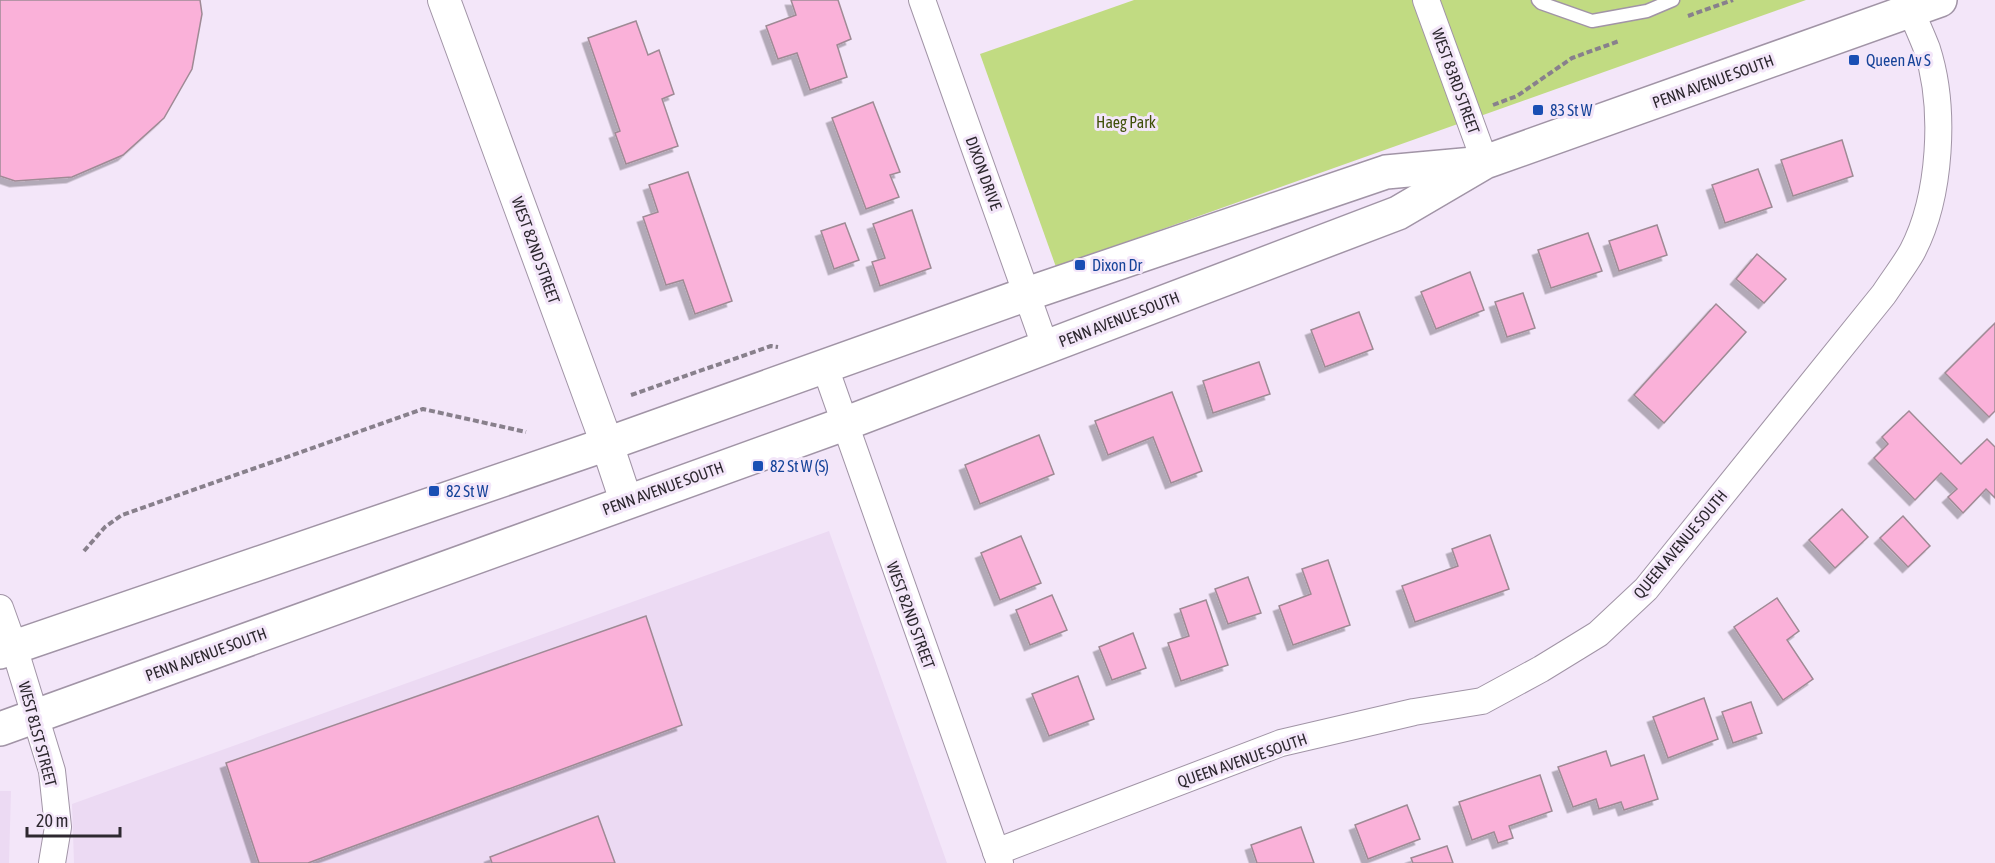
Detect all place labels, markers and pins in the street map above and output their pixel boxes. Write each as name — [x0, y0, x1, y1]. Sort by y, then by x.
place label: Queen Av S — [1866, 51, 1931, 69]
marker: Queen Av S — [1847, 53, 1861, 67]
place label: 83 St W — [1550, 101, 1593, 119]
marker: 83 St W — [1531, 103, 1545, 117]
place label: Dixon Dr — [1092, 256, 1142, 274]
marker: Dixon Dr — [1073, 258, 1087, 272]
place label: 82 St W (S) — [770, 457, 829, 476]
marker: 82 St W (S) — [751, 459, 765, 473]
place label: 82 St W — [446, 482, 489, 500]
marker: 82 St W — [427, 484, 441, 498]

